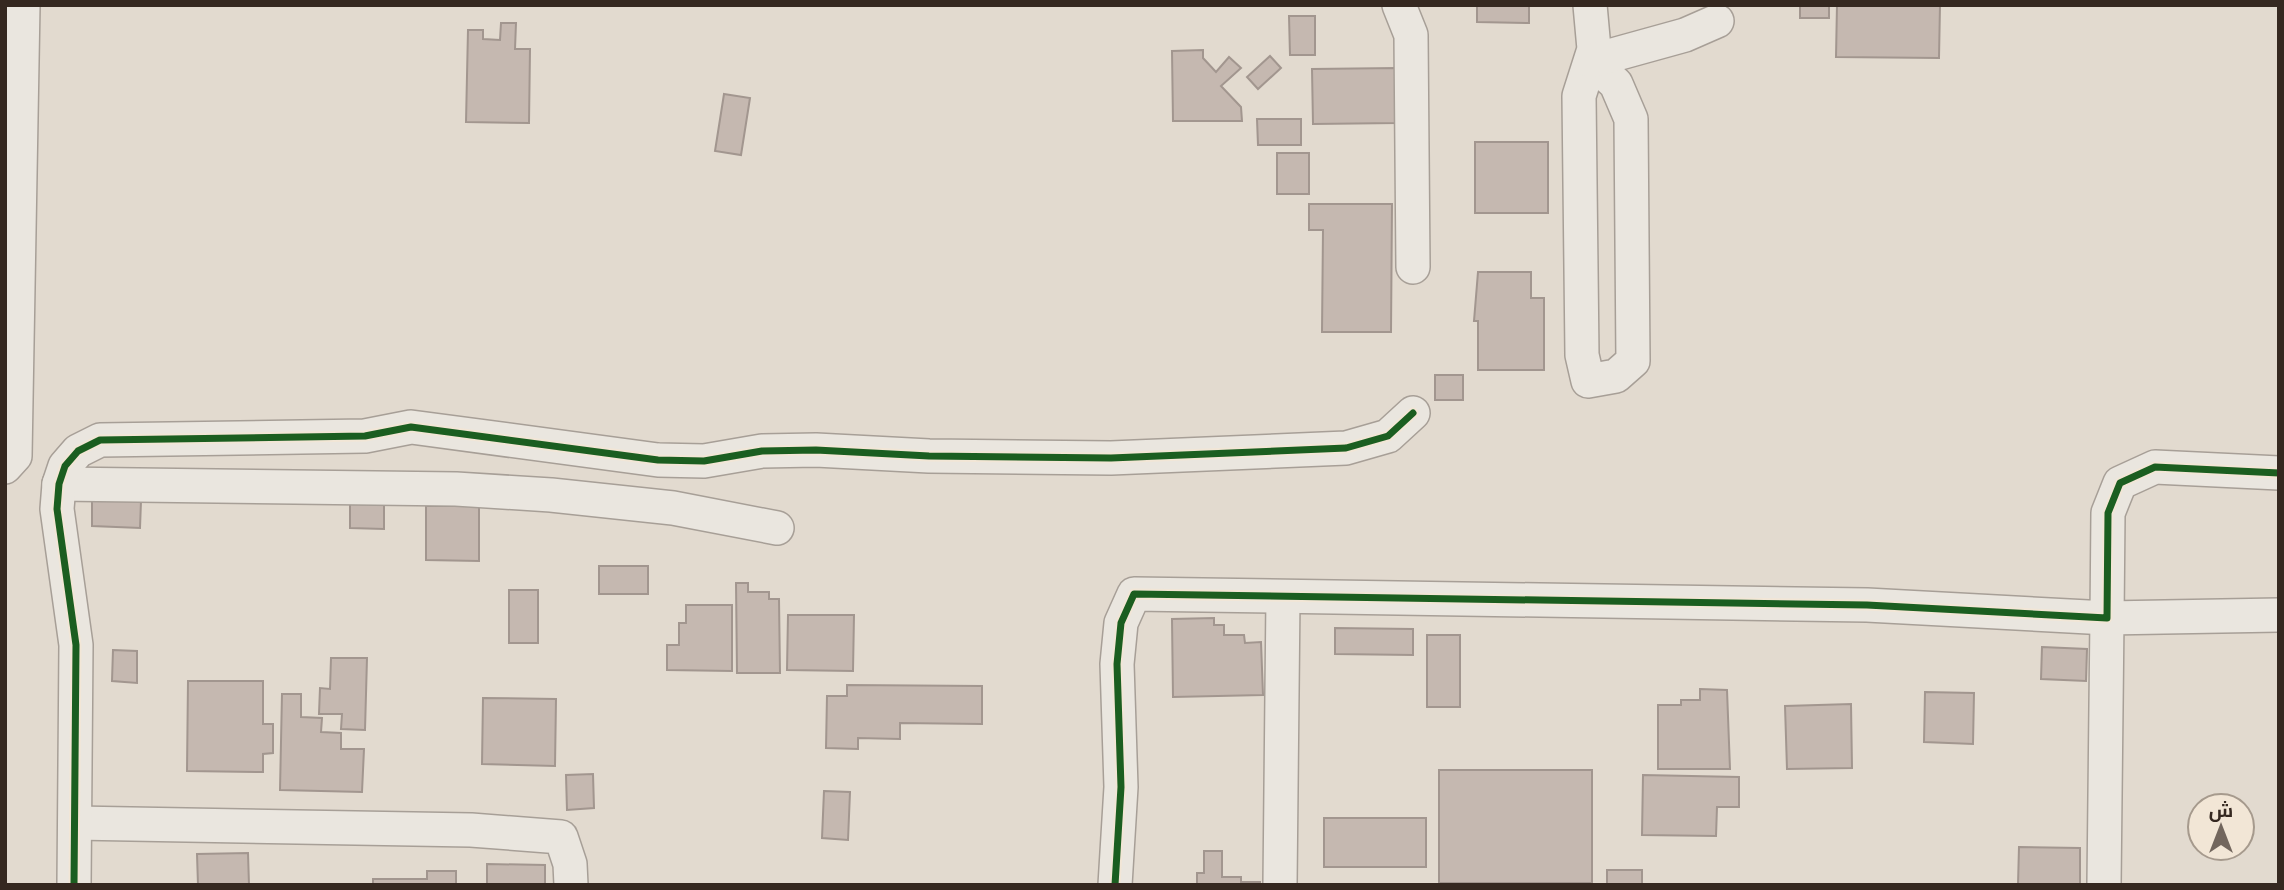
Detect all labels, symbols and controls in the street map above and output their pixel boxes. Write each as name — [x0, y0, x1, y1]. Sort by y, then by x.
north arrow — [2186, 792, 2256, 862]
text: ش — [2209, 798, 2233, 822]

